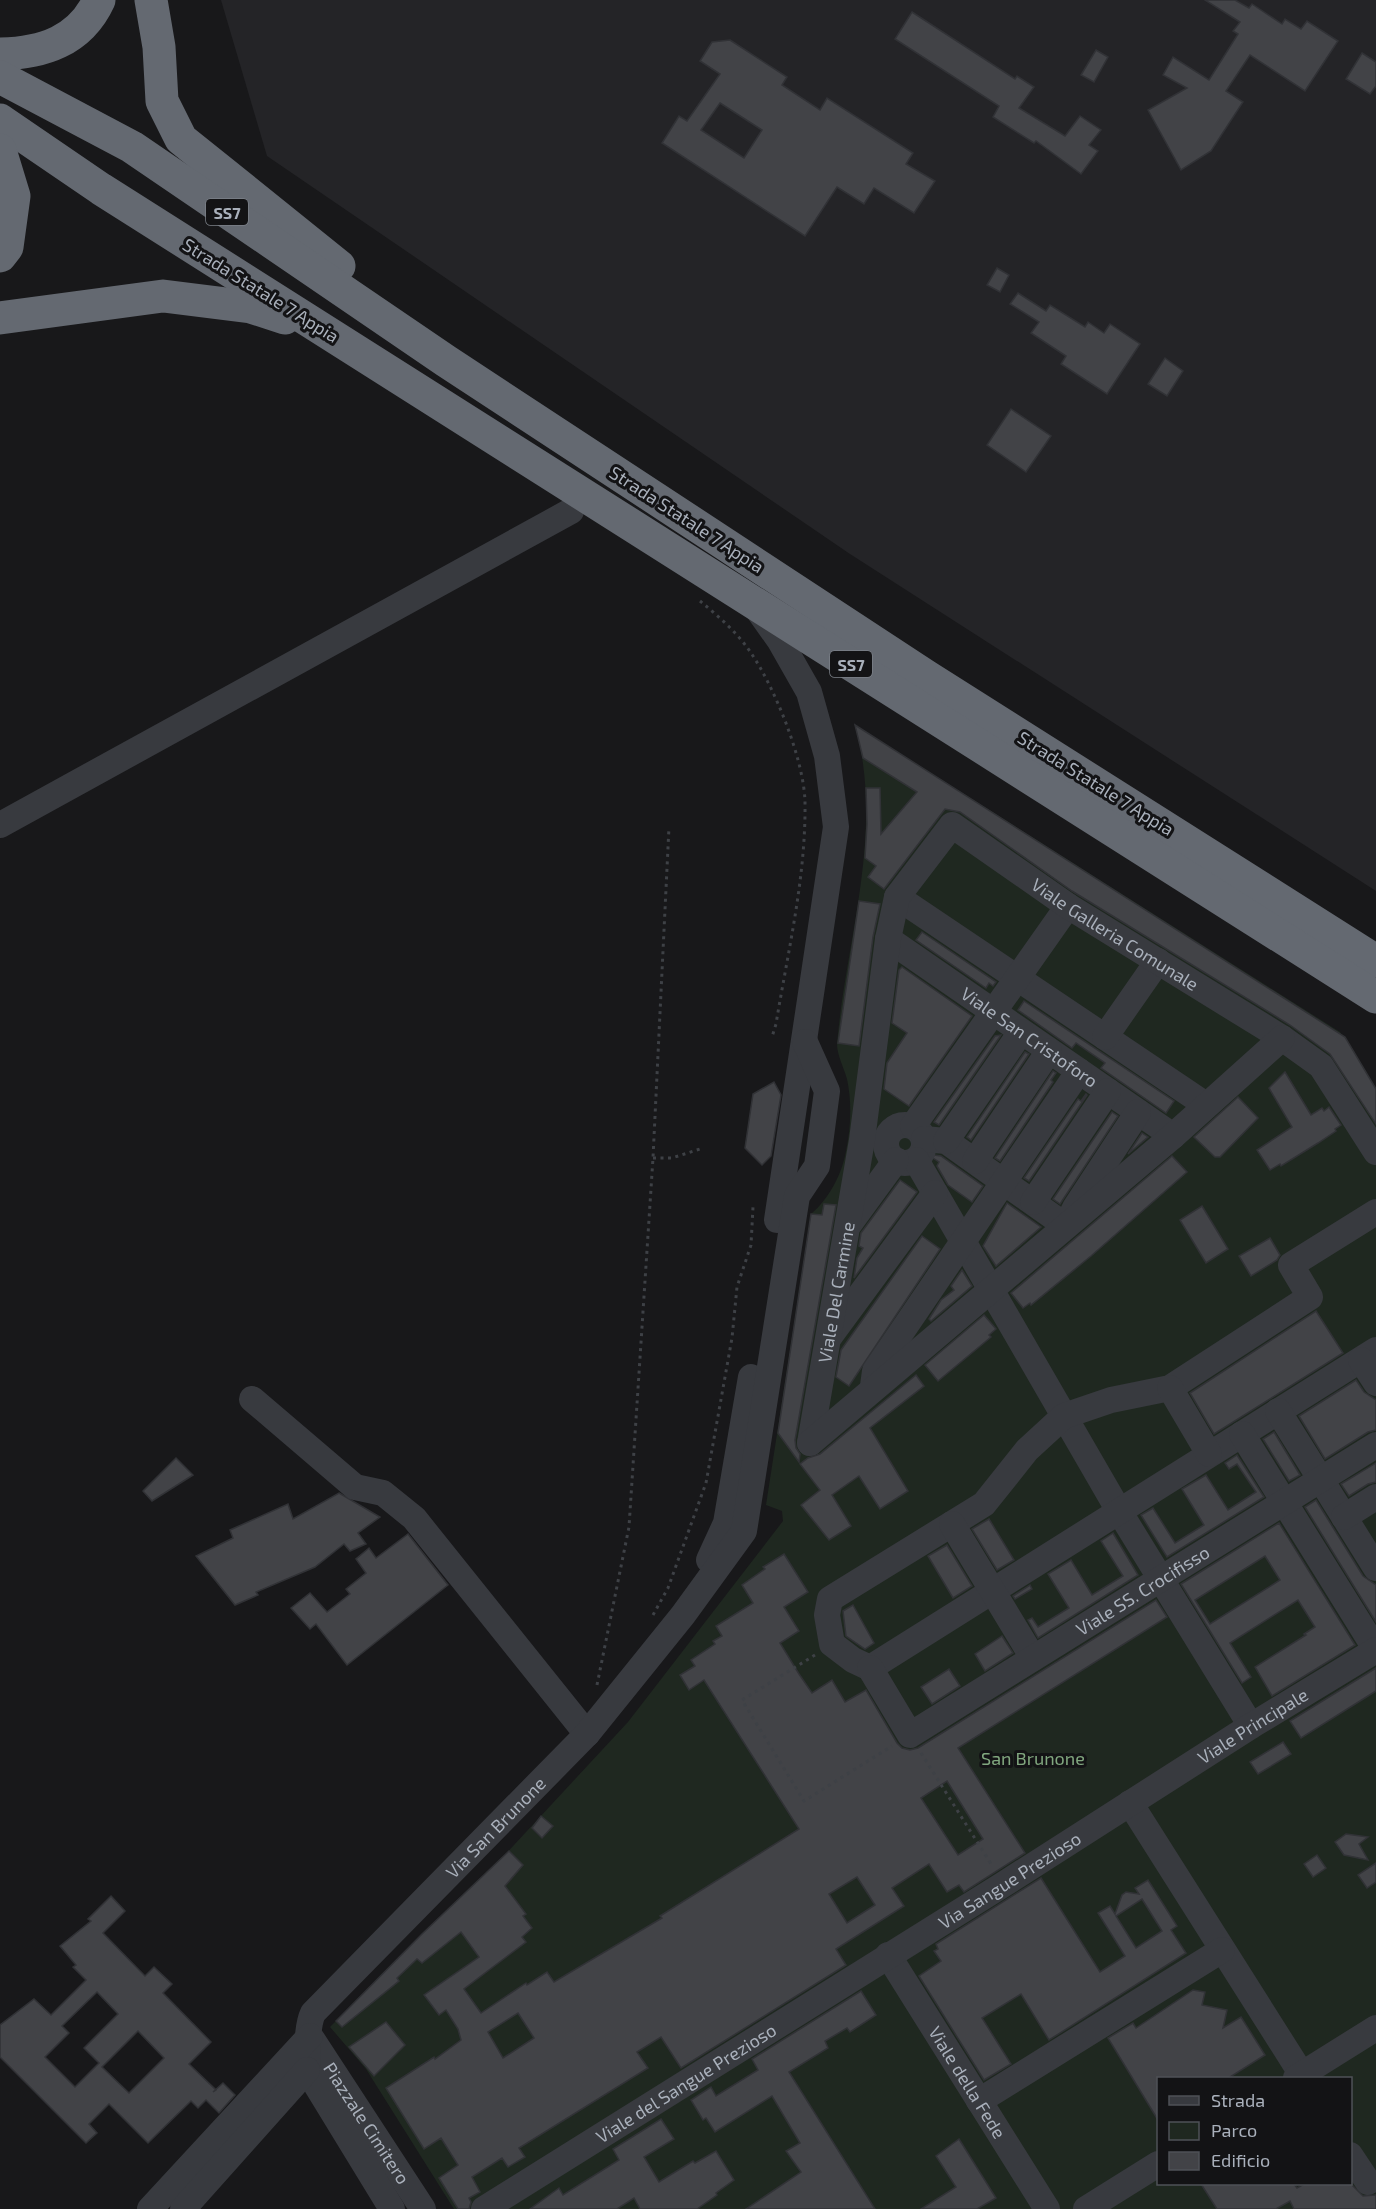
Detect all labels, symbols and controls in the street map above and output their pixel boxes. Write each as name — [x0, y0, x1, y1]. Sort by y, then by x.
road number: SS7 — [206, 199, 248, 225]
street label: Strada Statale 7 Appia — [179, 233, 343, 347]
street label: Strada Statale 7 Appia — [606, 461, 768, 577]
road number: SS7 — [830, 651, 872, 677]
street label: Strada Statale 7 Appia — [1014, 726, 1178, 840]
street label: Viale Galleria Comunale — [1027, 873, 1203, 995]
street label: Viale San Cristoforo — [957, 982, 1102, 1092]
street label: Viale Del Carmine — [813, 1220, 859, 1364]
street label: Viale SS. Crocifisso — [1072, 1540, 1213, 1640]
street label: Viale Principale — [1193, 1683, 1312, 1768]
park label: San Brunone — [981, 1747, 1085, 1769]
street label: Via San Brunone — [441, 1772, 550, 1883]
street label: Via Sangue Prezioso — [934, 1827, 1085, 1933]
street label: Viale del Sangue Prezioso — [592, 2018, 780, 2147]
street label: Viale della Fede — [924, 2022, 1011, 2142]
street label: Piazzale Cimitero — [319, 2058, 415, 2188]
legend — [1157, 2077, 1352, 2185]
text: Strada — [1211, 2089, 1265, 2111]
text: Parco — [1211, 2119, 1257, 2141]
text: Edificio — [1211, 2149, 1270, 2171]

